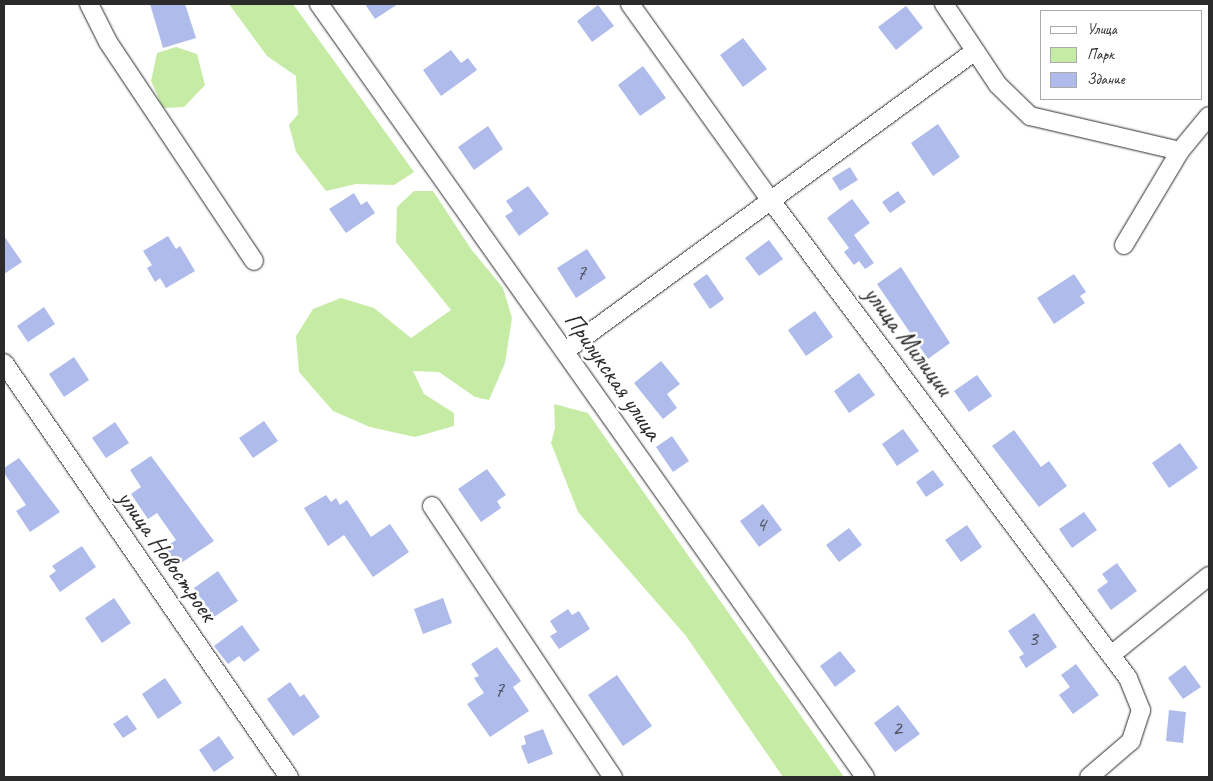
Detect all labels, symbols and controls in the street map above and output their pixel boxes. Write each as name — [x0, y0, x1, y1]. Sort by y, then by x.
legend — [1040, 10, 1203, 100]
text: Улица — [1087, 20, 1117, 39]
text: Парк — [1087, 45, 1114, 64]
text: Здание — [1087, 70, 1125, 89]
house number: 7 — [576, 260, 586, 286]
street label: улица Милиции — [857, 280, 959, 402]
street label: Прилукская улица — [557, 306, 669, 446]
street label: улица Новостроек — [111, 485, 223, 627]
house number: 4 — [756, 512, 766, 538]
house number: 3 — [1028, 626, 1038, 652]
house number: 7 — [494, 677, 504, 703]
house number: 2 — [892, 716, 902, 742]

